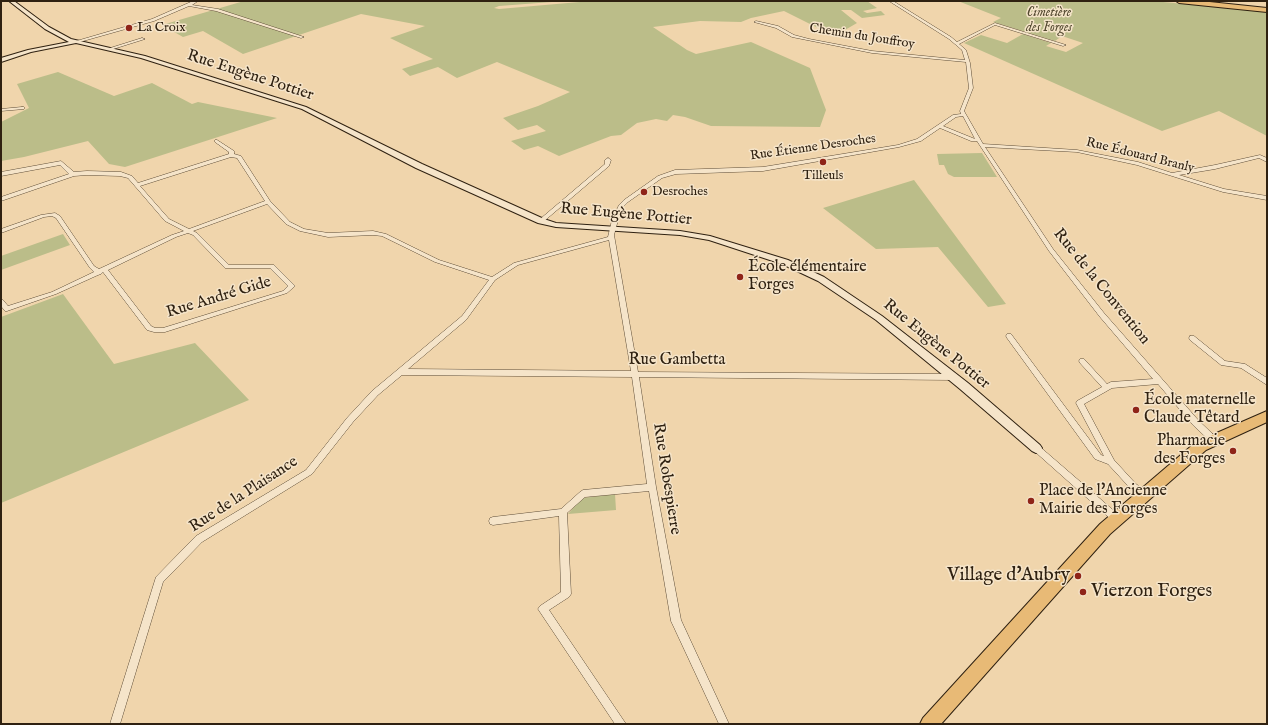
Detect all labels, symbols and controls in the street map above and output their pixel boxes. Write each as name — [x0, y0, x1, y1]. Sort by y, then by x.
park label: Cimetière des Forges — [1026, 5, 1072, 36]
place label: La Croix — [137, 20, 185, 36]
street label: Chemin du Jouffroy — [808, 21, 916, 53]
marker: La Croix — [124, 23, 134, 33]
street label: Rue Eugène Pottier — [184, 46, 316, 106]
street label: Rue Étienne Desroches — [749, 131, 877, 165]
street label: Rue Édouard Branly — [1084, 135, 1196, 177]
marker: Tilleuls — [818, 157, 828, 167]
place label: Tilleuls — [803, 168, 843, 184]
place label: Desroches — [652, 184, 708, 200]
marker: Desroches — [639, 187, 649, 197]
street label: Rue Eugène Pottier — [559, 200, 693, 230]
street label: Rue de la Convention — [1048, 225, 1154, 349]
place label: École élémentaire Forges — [748, 258, 867, 296]
marker: École élémentaire Forges — [735, 272, 745, 282]
street label: Rue André Gide — [164, 273, 274, 323]
street label: Rue Eugène Pottier — [879, 296, 993, 394]
street label: Rue Gambetta — [629, 351, 725, 371]
place label: École maternelle Claude Têtard — [1144, 391, 1256, 429]
marker: École maternelle Claude Têtard — [1131, 405, 1141, 415]
street label: Rue Robespierre — [648, 422, 684, 536]
place label: Pharmacie des Forges — [1154, 432, 1225, 470]
marker: Pharmacie des Forges — [1228, 446, 1238, 456]
street label: Rue de la Plaisance — [186, 453, 302, 537]
place label: Place de l'Ancienne Mairie des Forges — [1039, 482, 1167, 520]
marker: Place de l'Ancienne Mairie des Forges — [1026, 496, 1036, 506]
place label: Village d'Aubry — [947, 565, 1070, 587]
marker: Village d'Aubry — [1073, 571, 1083, 581]
place label: Vierzon Forges — [1091, 581, 1212, 603]
marker: Vierzon Forges — [1078, 587, 1088, 597]

